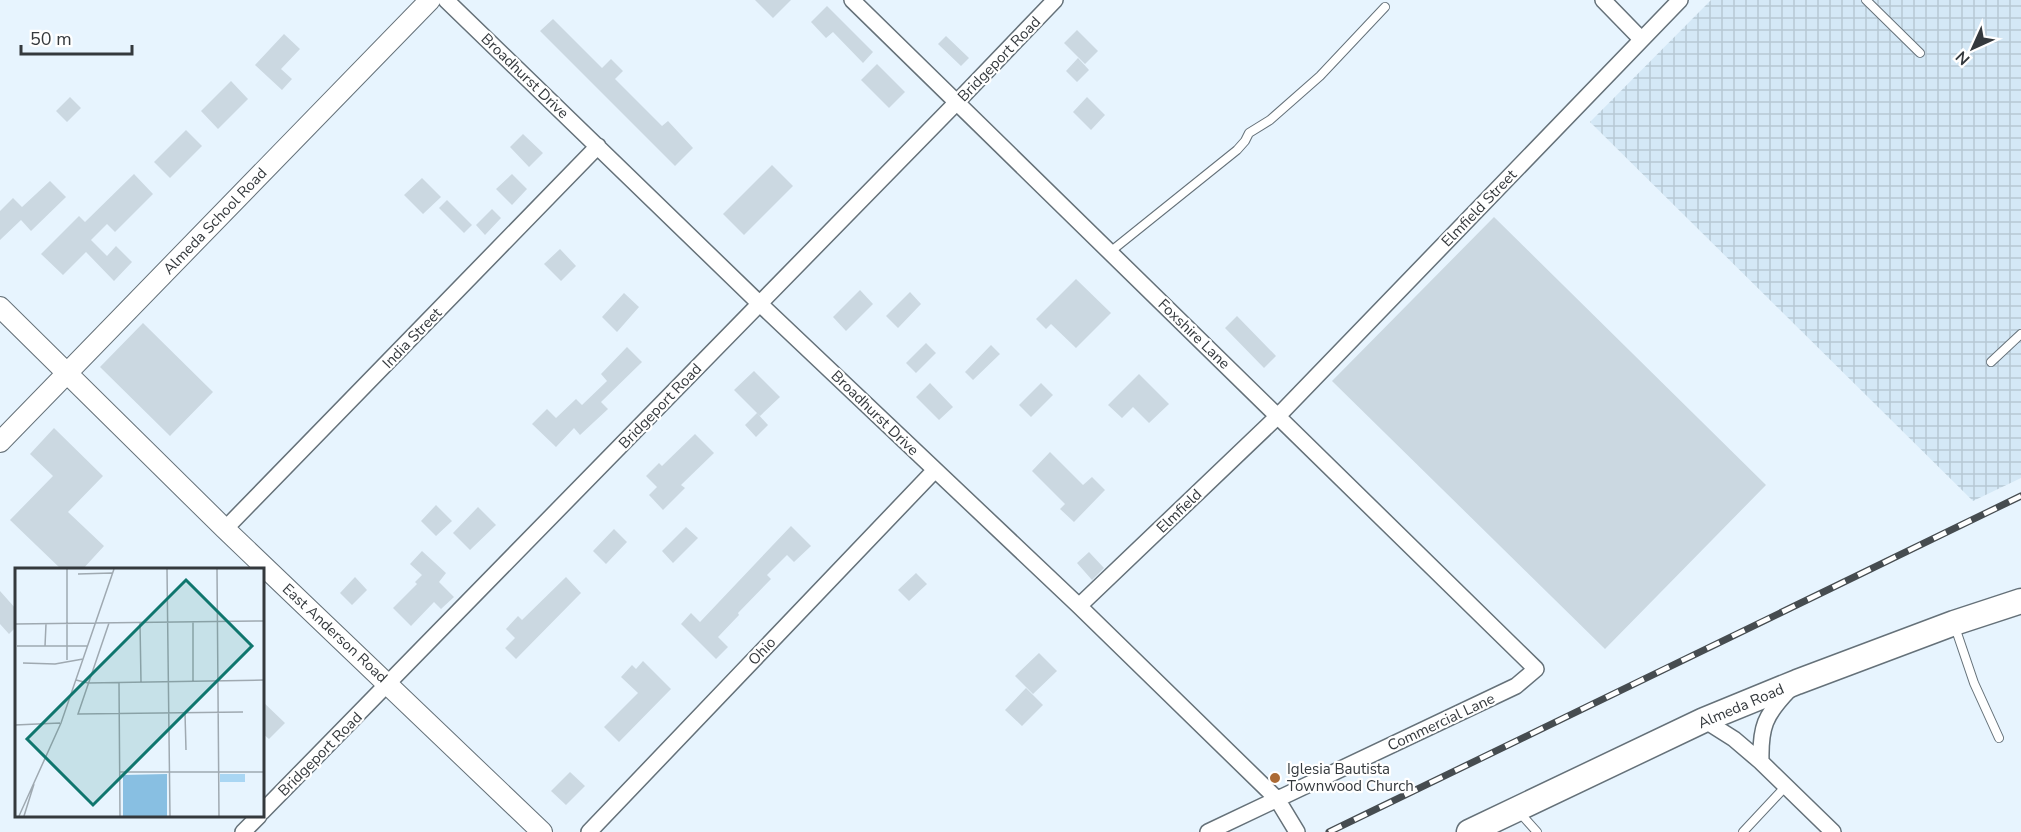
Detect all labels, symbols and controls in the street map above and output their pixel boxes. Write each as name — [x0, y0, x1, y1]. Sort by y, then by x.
street label: Bridgeport Road — [953, 12, 1045, 106]
scale bar — [21, 18, 132, 56]
north arrow — [1943, 18, 2003, 78]
text: 50 m — [30, 27, 72, 51]
street label: Broadhurst Drive — [477, 29, 573, 123]
text: N — [1951, 46, 1975, 70]
street label: Almeda School Road — [159, 163, 271, 279]
street label: Elmfield Street — [1437, 164, 1522, 251]
street label: Foxshire Lane — [1154, 295, 1234, 373]
street label: India Street — [378, 303, 447, 373]
street label: Bridgeport Road — [614, 359, 706, 453]
street label: Broadhurst Drive — [827, 366, 923, 460]
street label: Elmfield — [1152, 485, 1206, 537]
inset map — [15, 568, 264, 817]
street label: East Anderson Road — [278, 579, 392, 687]
street label: Ohio — [744, 633, 780, 669]
street label: Almeda Road — [1695, 679, 1787, 733]
street label: Commercial Lane — [1384, 688, 1498, 756]
street label: Bridgeport Road — [274, 708, 366, 800]
place label: Iglesia Bautista Townwood Church — [1287, 759, 1414, 796]
marker: Iglesia Bautista Townwood Church — [1268, 771, 1282, 785]

